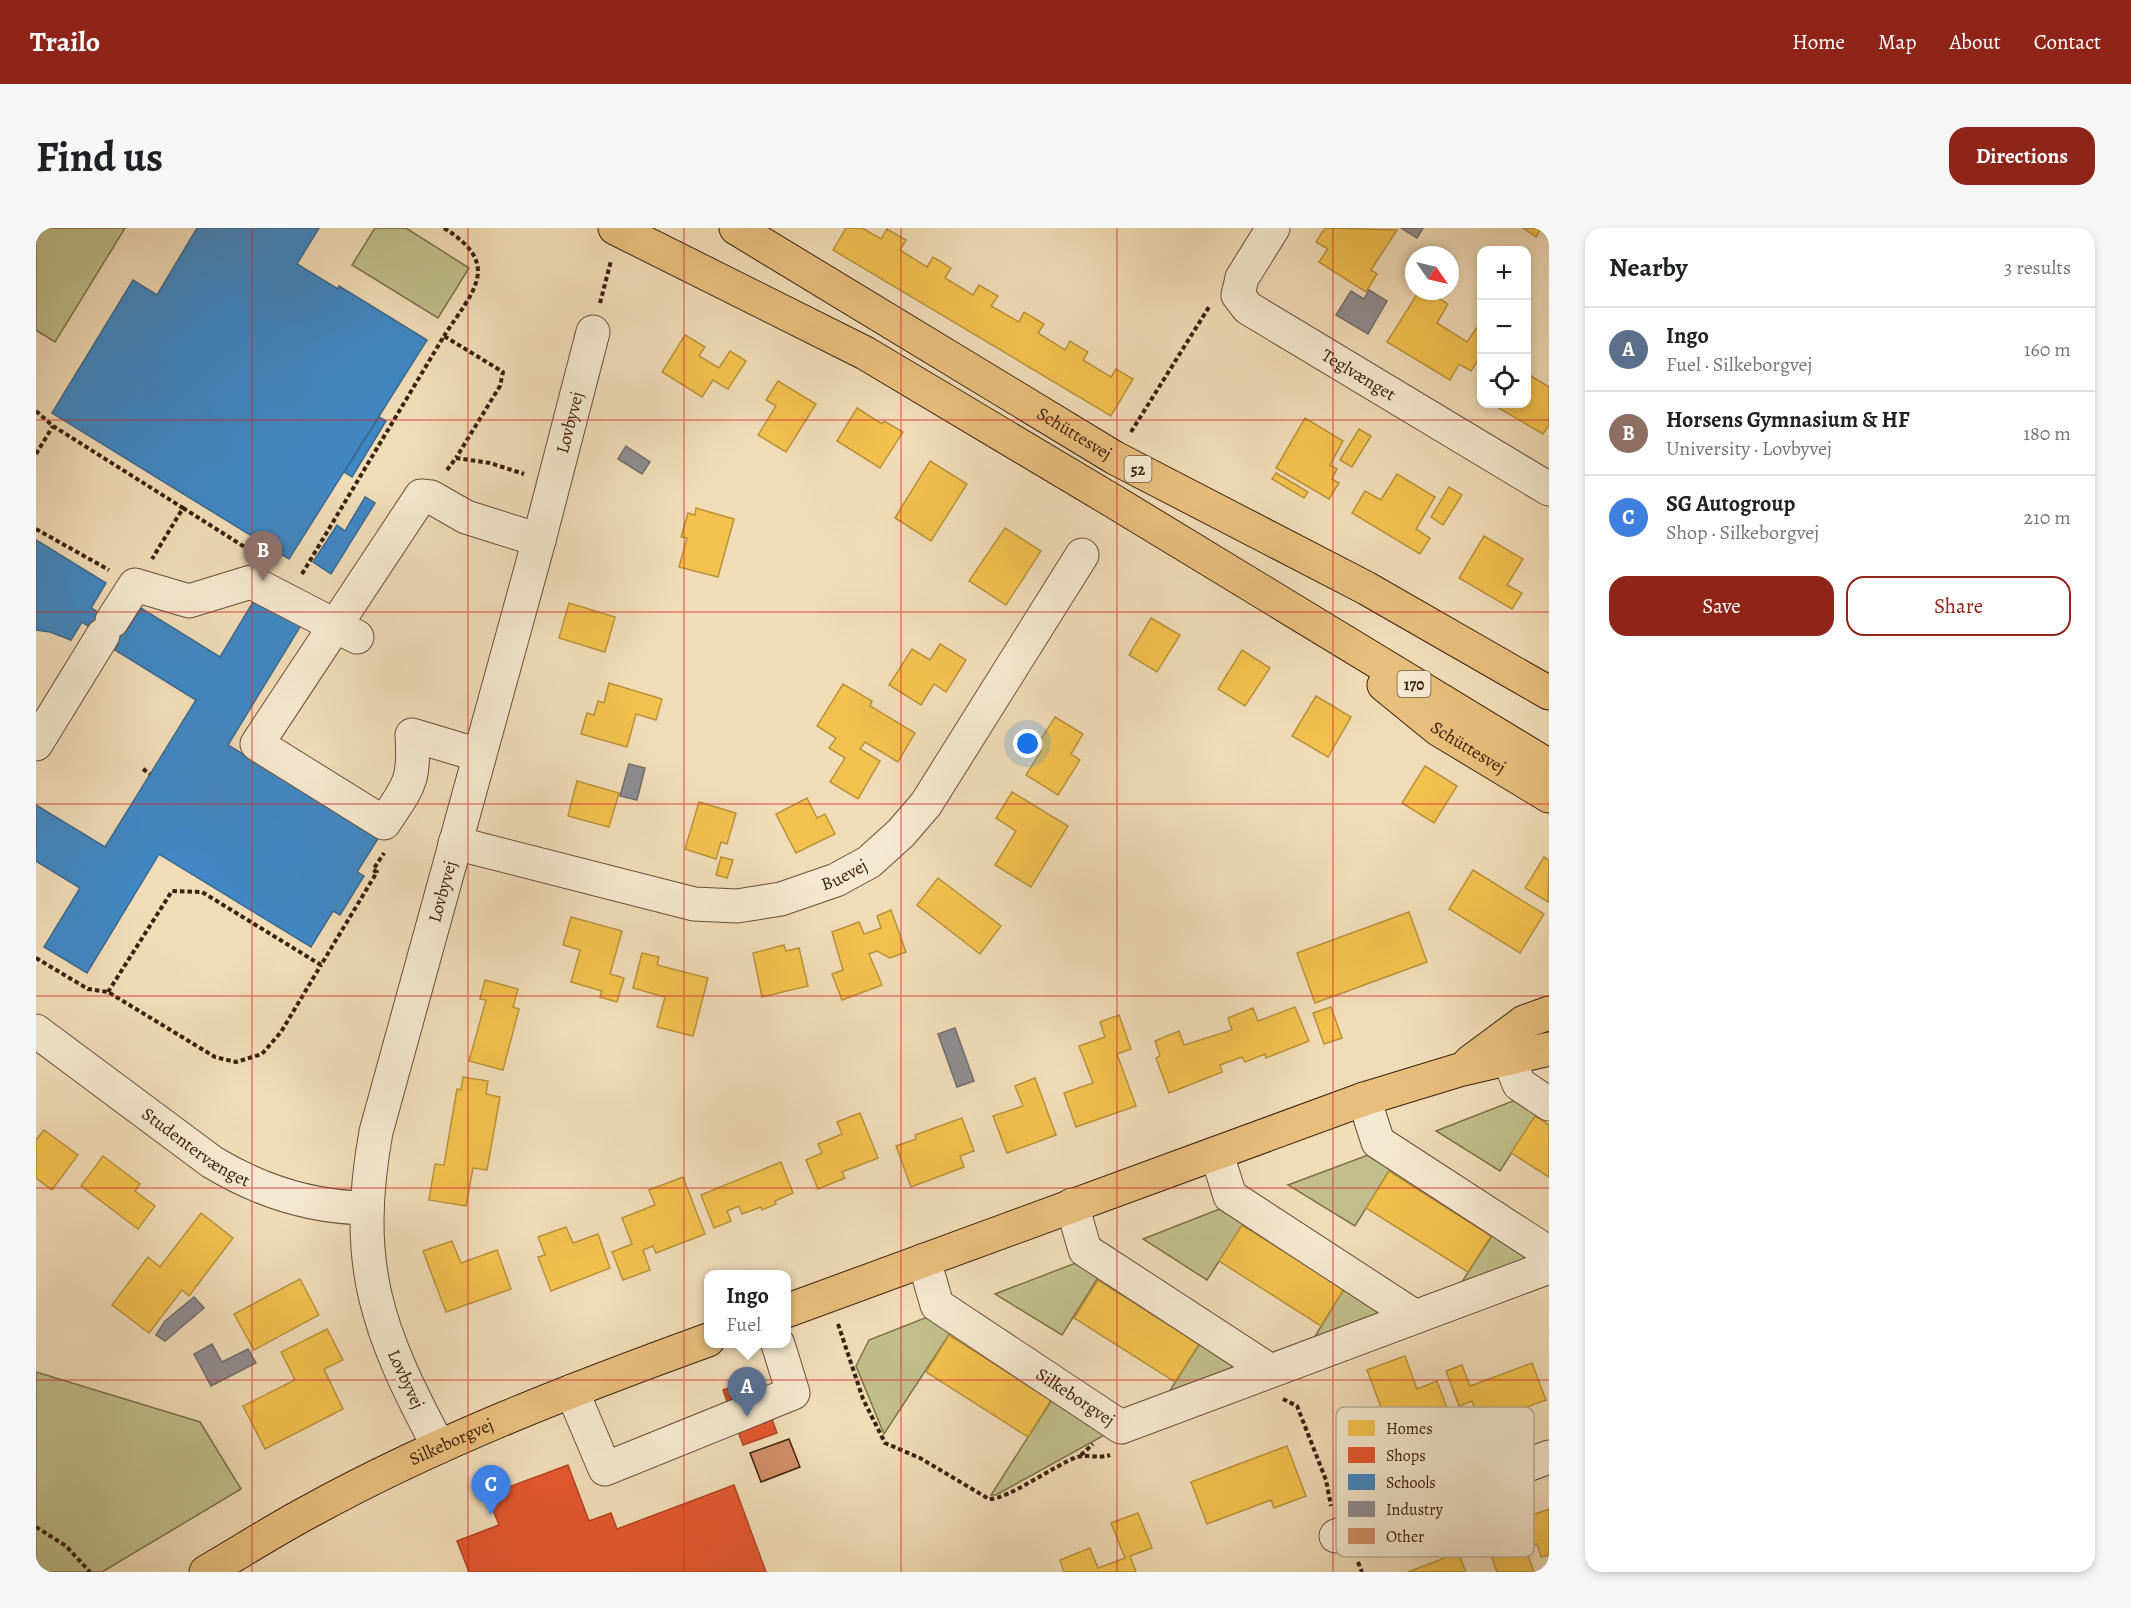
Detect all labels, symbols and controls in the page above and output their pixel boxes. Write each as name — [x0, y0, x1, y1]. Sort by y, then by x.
text: Trailo — [30, 23, 100, 61]
text: Home — [1792, 28, 1845, 56]
text: Map — [1878, 28, 1916, 56]
text: About — [1949, 28, 2001, 56]
text: Contact — [2034, 28, 2101, 56]
button: Directions — [1949, 127, 2095, 185]
text: Find us — [36, 128, 163, 185]
north arrow — [1405, 246, 1459, 300]
map controls — [1477, 246, 1531, 408]
button: + — [1477, 246, 1531, 300]
text: Nearby — [1609, 250, 1688, 285]
text: 3 results — [2004, 254, 2071, 281]
button: − — [1477, 300, 1531, 354]
text: Ingo — [1666, 321, 1709, 351]
text: A — [1622, 336, 1635, 363]
text: 160 m — [2024, 336, 2071, 363]
street label: Teglvænget — [1317, 343, 1400, 406]
text: Fuel · Silkeborgvej — [1666, 351, 1813, 378]
button: locate — [1477, 354, 1531, 408]
street label: Lovbyvej — [550, 389, 589, 456]
street label: Schüttesvej — [1033, 401, 1117, 465]
text: Horsens Gymnasium & HF — [1666, 405, 1910, 435]
text: B — [1622, 420, 1635, 447]
text: 180 m — [2023, 420, 2071, 447]
text: University · Lovbyvej — [1666, 435, 1832, 462]
road number: 52 — [1124, 456, 1152, 482]
text: SG Autogroup — [1666, 489, 1795, 519]
text: C — [1622, 504, 1635, 531]
text: 210 m — [2023, 504, 2071, 531]
text: Shop · Silkeborgvej — [1666, 519, 1819, 546]
pin: B — [244, 532, 282, 581]
button: Save — [1609, 576, 1834, 636]
button: Share — [1846, 576, 2071, 636]
road number: 170 — [1398, 671, 1430, 697]
street label: Schüttesvej — [1425, 716, 1510, 779]
your location — [1013, 729, 1042, 758]
street label: Buevej — [818, 853, 872, 896]
street label: Lovbyvej — [422, 858, 462, 925]
street label: Studentervænget — [137, 1102, 254, 1193]
popup — [704, 1270, 791, 1348]
text: Ingo — [726, 1281, 769, 1311]
text: Fuel — [726, 1311, 761, 1338]
street label: Lovbyvej — [382, 1345, 430, 1413]
street label: Silkeborgvej — [1031, 1362, 1120, 1432]
pin: A — [728, 1368, 766, 1417]
legend — [1336, 1407, 1534, 1557]
street label: Silkeborgvej — [405, 1412, 497, 1471]
text: Homes — [1386, 1418, 1433, 1440]
text: Shops — [1386, 1445, 1426, 1467]
pin: C — [472, 1466, 510, 1515]
text: Schools — [1386, 1472, 1436, 1494]
text: Industry — [1386, 1499, 1444, 1521]
text: Other — [1386, 1526, 1424, 1548]

